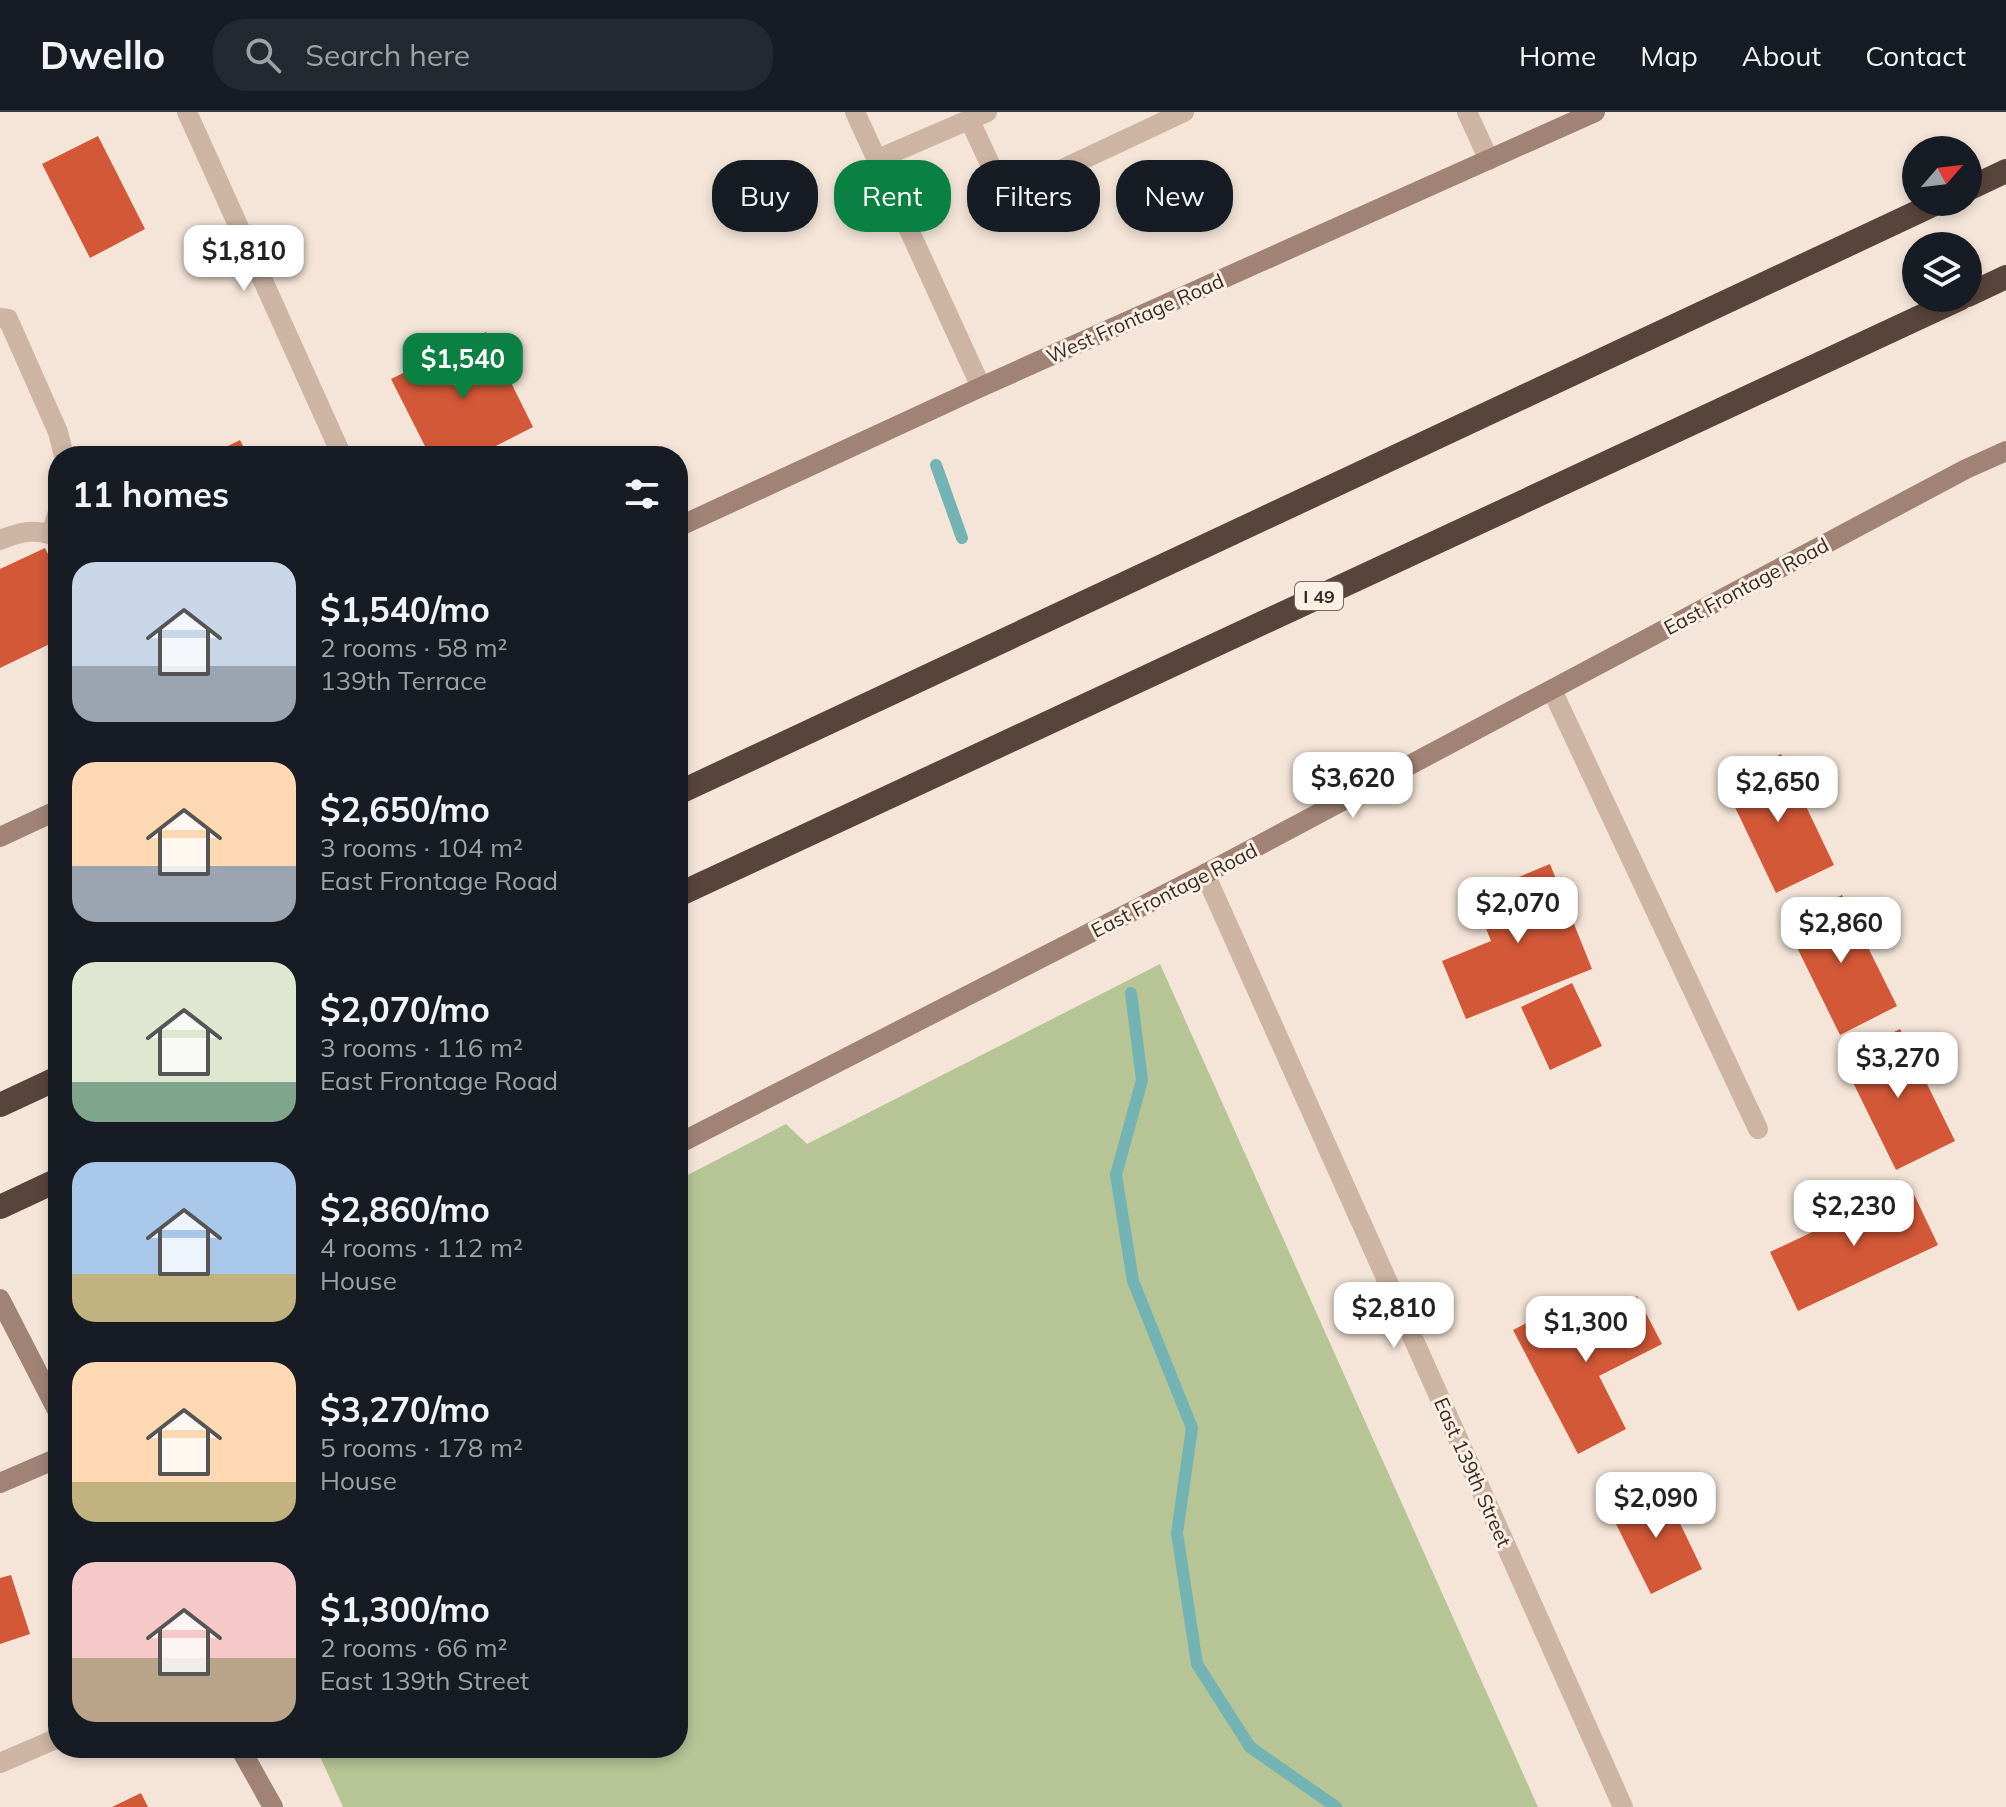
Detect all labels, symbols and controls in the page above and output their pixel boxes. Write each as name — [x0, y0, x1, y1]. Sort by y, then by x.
search box — [213, 19, 773, 91]
text: Dwello — [40, 31, 165, 79]
icon: search — [241, 33, 285, 77]
text: Search here — [305, 36, 470, 74]
text: Home — [1519, 38, 1596, 73]
text: Map — [1640, 38, 1698, 73]
text: About — [1742, 38, 1821, 73]
text: Contact — [1865, 38, 1966, 73]
north arrow — [1902, 136, 1982, 216]
map controls — [1902, 136, 1982, 312]
chip: Buy — [712, 160, 818, 232]
chip: Rent — [834, 160, 951, 232]
chip: Filters — [967, 160, 1100, 232]
chip: New — [1116, 160, 1233, 232]
pin: $1,810 — [179, 225, 309, 293]
button: layers — [1902, 232, 1982, 312]
text: $1,810 — [202, 234, 286, 267]
street label: West Frontage Road — [1042, 268, 1228, 368]
pin: $1,540 — [398, 333, 528, 401]
text: $1,540 — [421, 342, 505, 375]
icon: filters — [620, 472, 664, 516]
text: 11 homes — [72, 473, 229, 516]
street label: East Frontage Road — [1659, 532, 1833, 640]
road number: I 49 — [1295, 582, 1343, 610]
text: $1,540/mo — [320, 588, 490, 631]
icon: home — [136, 594, 232, 690]
text: 2 rooms · 58 m² — [320, 631, 507, 664]
text: 139th Terrace — [320, 664, 487, 697]
pin: $3,620 — [1288, 752, 1418, 820]
pin: $2,650 — [1713, 756, 1843, 824]
text: $3,620 — [1311, 761, 1395, 794]
text: $2,650 — [1736, 765, 1820, 798]
text: $2,650/mo — [320, 788, 490, 831]
icon: home — [136, 794, 232, 890]
text: 3 rooms · 104 m² — [320, 831, 523, 864]
street label: East Frontage Road — [1087, 837, 1261, 943]
text: East Frontage Road — [320, 864, 558, 897]
pin: $2,070 — [1453, 877, 1583, 945]
text: $2,070 — [1476, 886, 1560, 919]
pin: $2,860 — [1776, 897, 1906, 965]
text: $2,860 — [1799, 906, 1883, 939]
text: $2,070/mo — [320, 988, 490, 1031]
icon: home — [136, 994, 232, 1090]
text: 3 rooms · 116 m² — [320, 1031, 523, 1064]
pin: $3,270 — [1833, 1032, 1963, 1100]
text: $3,270 — [1856, 1041, 1940, 1074]
text: East Frontage Road — [320, 1064, 558, 1097]
pin: $2,230 — [1789, 1180, 1919, 1248]
text: $2,860/mo — [320, 1188, 490, 1231]
text: $2,230 — [1812, 1189, 1896, 1222]
icon: home — [136, 1194, 232, 1290]
text: 4 rooms · 112 m² — [320, 1231, 523, 1264]
text: House — [320, 1264, 397, 1297]
pin: $2,810 — [1329, 1282, 1459, 1350]
text: $2,810 — [1352, 1291, 1436, 1324]
pin: $1,300 — [1521, 1296, 1651, 1364]
text: $1,300 — [1544, 1305, 1628, 1338]
text: $3,270/mo — [320, 1388, 490, 1431]
street label: East 139th Street — [1429, 1393, 1517, 1551]
icon: home — [136, 1394, 232, 1490]
text: 5 rooms · 178 m² — [320, 1431, 523, 1464]
text: House — [320, 1464, 397, 1497]
pin: $2,090 — [1591, 1472, 1721, 1540]
text: $2,090 — [1614, 1481, 1698, 1514]
text: $1,300/mo — [320, 1588, 490, 1631]
icon: home — [136, 1594, 232, 1690]
text: 2 rooms · 66 m² — [320, 1631, 507, 1664]
text: East 139th Street — [320, 1664, 529, 1697]

